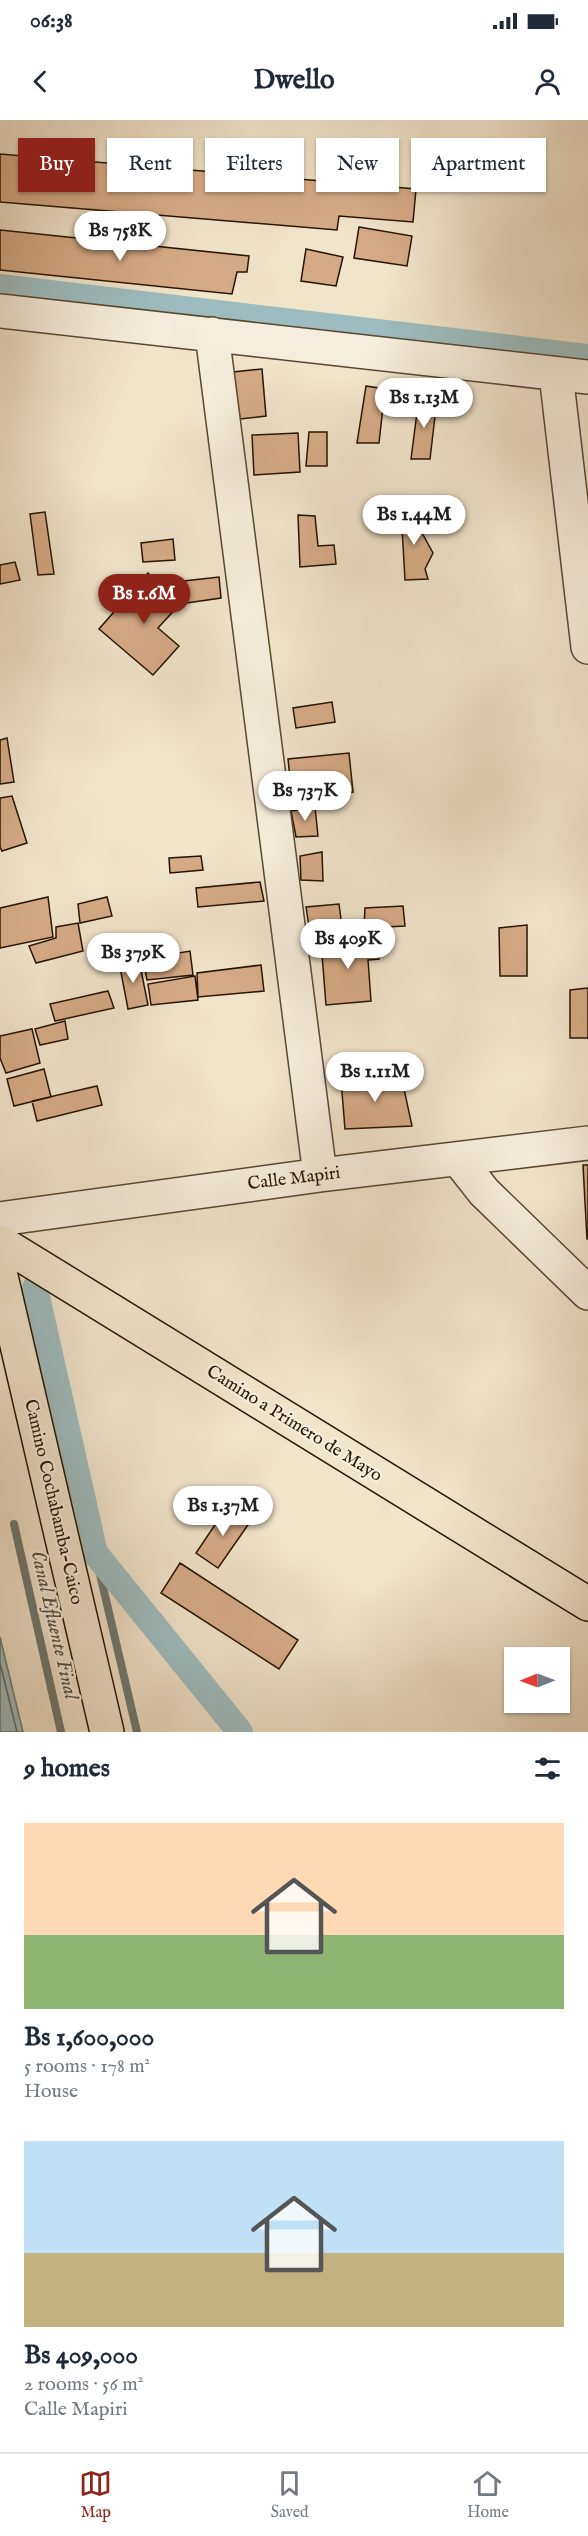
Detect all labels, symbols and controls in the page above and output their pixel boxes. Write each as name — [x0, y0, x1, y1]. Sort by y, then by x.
text: 06:38 — [30, 7, 73, 35]
text: Dwello — [254, 64, 334, 98]
icon: back — [24, 65, 57, 98]
icon: person — [531, 65, 564, 98]
chip: Buy — [18, 138, 95, 192]
chip: Rent — [107, 138, 193, 192]
chip: Filters — [205, 138, 304, 192]
chip: New — [316, 138, 399, 192]
chip: Apartment — [411, 138, 546, 192]
pin: Bs 758K — [65, 211, 175, 262]
text: Bs 758K — [88, 218, 152, 243]
pin: Bs 1.13M — [362, 378, 486, 429]
text: Bs 1.13M — [389, 385, 459, 410]
pin: Bs 1.44M — [352, 495, 476, 546]
text: Bs 1.44M — [377, 502, 451, 527]
pin: Bs 1.6M — [89, 574, 199, 625]
text: Bs 1.6M — [112, 581, 176, 606]
pin: Bs 737K — [250, 771, 360, 822]
text: Bs 737K — [272, 778, 338, 803]
pin: Bs 409K — [293, 919, 403, 970]
text: Bs 409K — [314, 926, 382, 951]
pin: Bs 379K — [78, 933, 188, 984]
text: Bs 379K — [101, 940, 165, 965]
pin: Bs 1.11M — [313, 1052, 437, 1103]
text: Bs 1.11M — [340, 1059, 410, 1084]
street label: Calle Mapiri — [246, 1162, 342, 1196]
street label: Camino a Primero de Mayo — [202, 1360, 386, 1488]
street label: Camino Cochabamba-Caico — [18, 1397, 88, 1607]
pin: Bs 1.37M — [161, 1486, 285, 1537]
text: Bs 1.37M — [187, 1493, 259, 1518]
water label: Canal Efluente Final — [25, 1548, 84, 1704]
north arrow — [504, 1647, 570, 1713]
map controls — [504, 1647, 570, 1713]
text: 9 homes — [24, 1752, 110, 1785]
icon: filters — [531, 1752, 564, 1785]
icon: home — [240, 1862, 348, 1970]
text: Bs 1,600,000 — [24, 2021, 154, 2054]
text: 5 rooms · 178 m² — [24, 2054, 150, 2079]
text: House — [24, 2079, 78, 2104]
icon: home — [240, 2180, 348, 2288]
text: Bs 409,000 — [24, 2339, 138, 2372]
text: 2 rooms · 56 m² — [24, 2372, 143, 2397]
text: Calle Mapiri — [24, 2397, 128, 2422]
tab: Map — [79, 2467, 112, 2523]
tab: Saved — [271, 2467, 309, 2523]
tab: Home — [467, 2467, 509, 2523]

